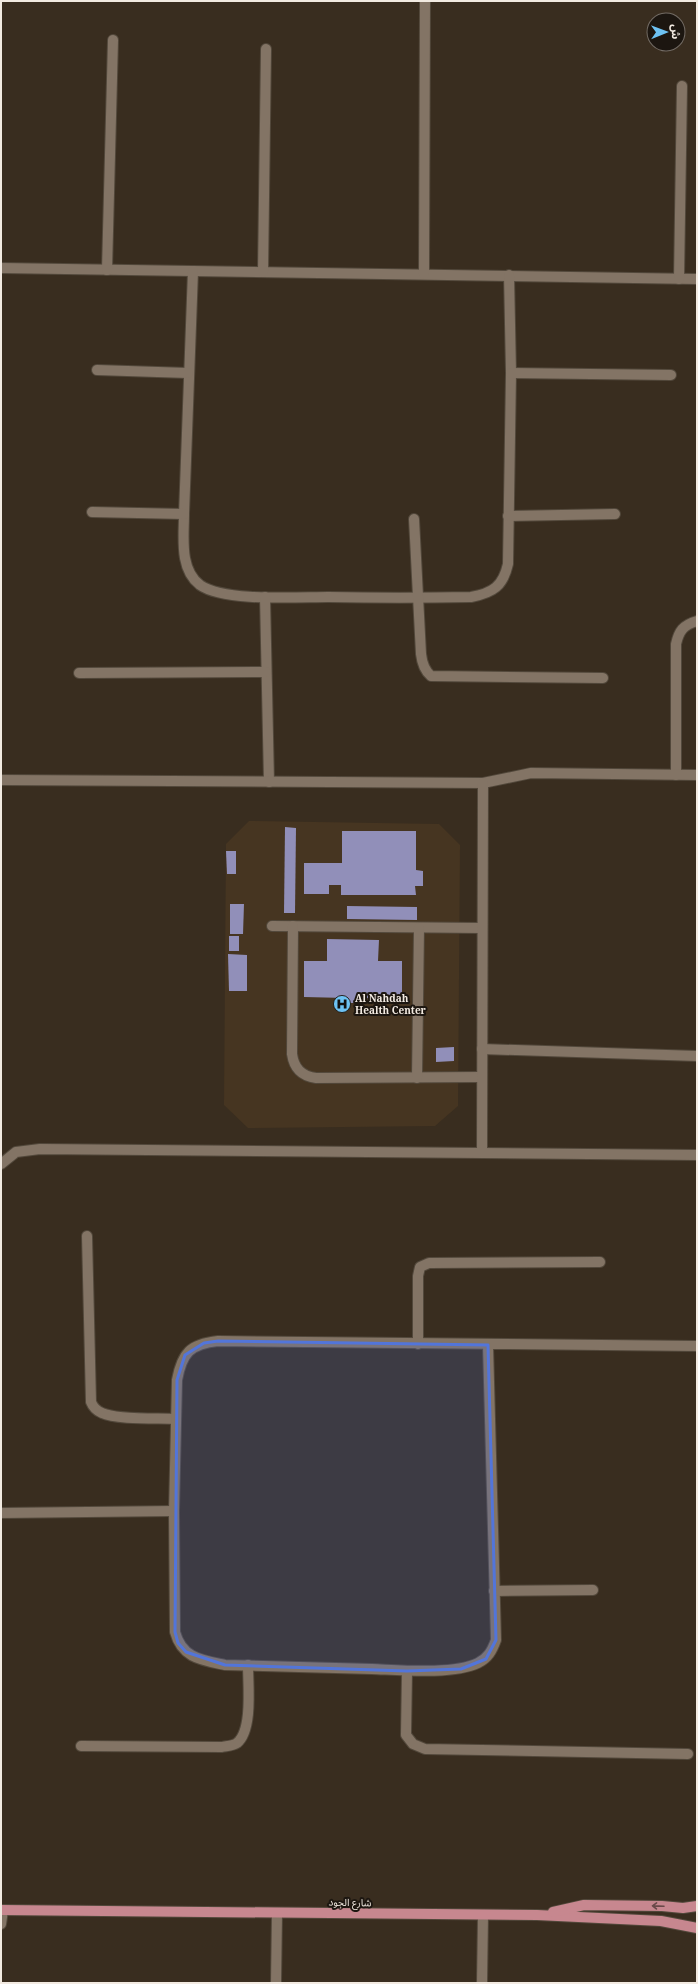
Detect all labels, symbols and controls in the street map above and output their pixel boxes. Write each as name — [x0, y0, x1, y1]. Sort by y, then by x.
north arrow — [646, 12, 686, 52]
text: ش — [669, 24, 684, 39]
place label: Al Nahdah Health Center — [355, 991, 427, 1017]
hospital icon: Al Nahdah Health Center — [332, 994, 352, 1014]
street label: شارع الجود — [328, 1895, 372, 1910]
one-way arrow — [652, 1902, 665, 1910]

